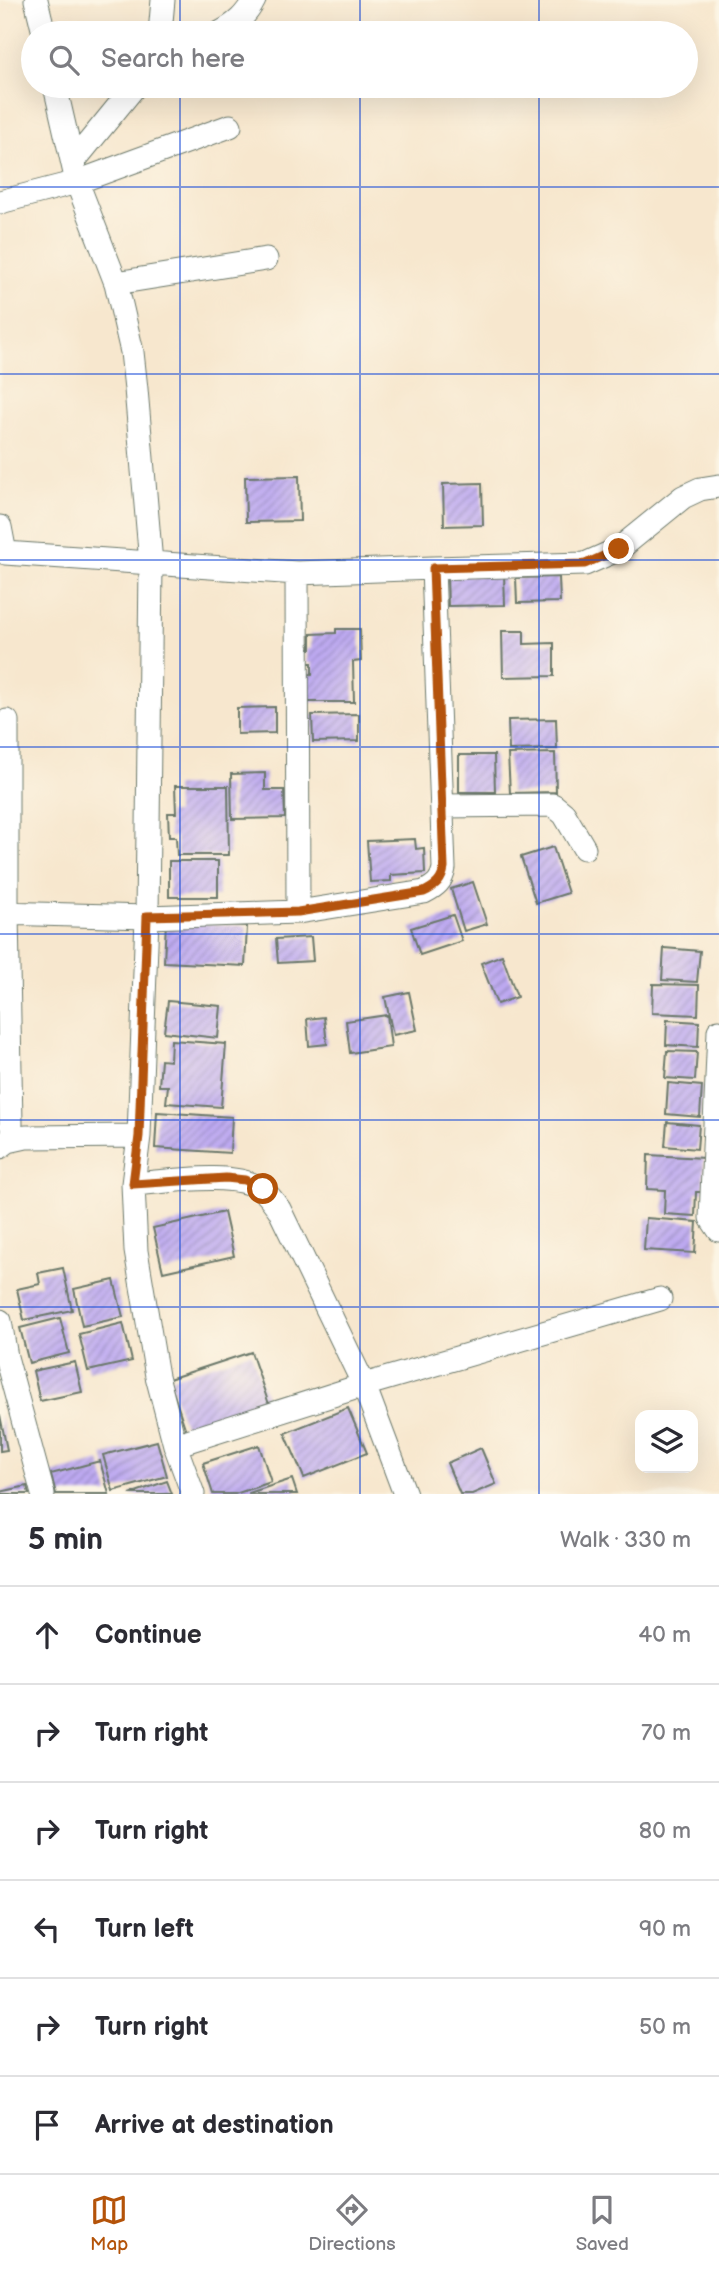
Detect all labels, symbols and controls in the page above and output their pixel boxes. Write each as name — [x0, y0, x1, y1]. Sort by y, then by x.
search box — [21, 21, 698, 98]
icon: search — [45, 41, 83, 79]
text: Search here — [101, 44, 245, 75]
route end — [603, 533, 634, 564]
route start — [247, 1173, 278, 1204]
map controls — [635, 1410, 698, 1473]
button: layers — [635, 1410, 698, 1473]
text: 5 min — [28, 1522, 103, 1558]
text: Walk · 330 m — [560, 1526, 691, 1554]
icon: ahead — [28, 1616, 66, 1654]
text: Continue — [95, 1620, 202, 1651]
text: 40 m — [638, 1621, 691, 1649]
icon: right — [28, 1714, 66, 1752]
text: Turn right — [95, 1718, 208, 1749]
text: 70 m — [641, 1719, 691, 1747]
icon: right — [28, 1812, 66, 1850]
text: Turn right — [95, 1816, 208, 1847]
text: 80 m — [639, 1817, 691, 1845]
icon: left — [28, 1910, 66, 1948]
text: Turn left — [95, 1914, 194, 1945]
text: 90 m — [639, 1915, 691, 1943]
icon: right — [28, 2008, 66, 2046]
text: Turn right — [95, 2012, 208, 2043]
text: 50 m — [639, 2013, 691, 2041]
icon: arrive — [28, 2106, 66, 2144]
text: Arrive at destination — [95, 2110, 334, 2141]
tab: Map — [90, 2191, 128, 2256]
tab: Directions — [308, 2191, 396, 2256]
tab: Saved — [576, 2191, 629, 2256]

